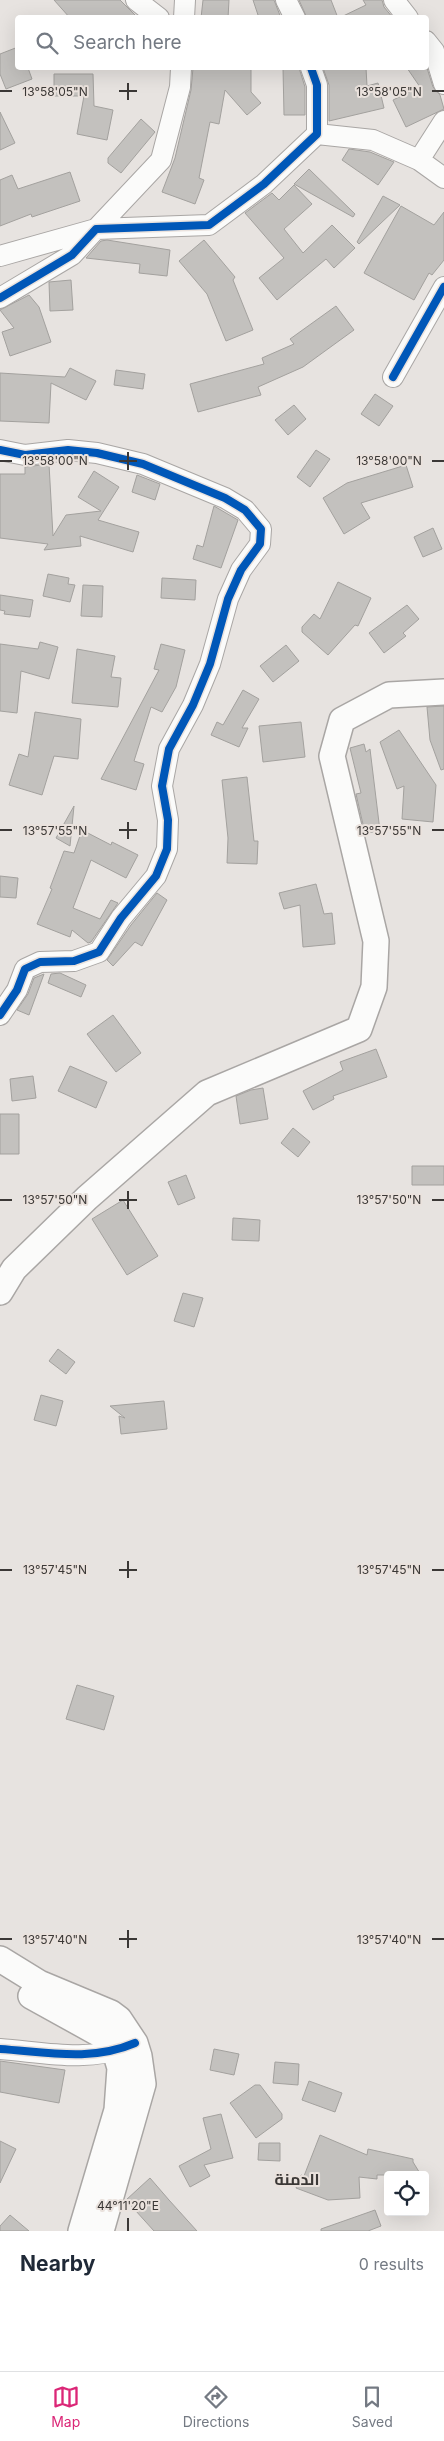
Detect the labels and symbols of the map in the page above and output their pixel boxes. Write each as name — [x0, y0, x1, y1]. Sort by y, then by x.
text: 13°58'05"N — [22, 84, 88, 99]
text: 13°58'05"N — [356, 84, 422, 99]
text: 13°58'00"N — [22, 453, 88, 468]
text: 13°58'00"N — [356, 453, 422, 468]
text: 13°57'55"N — [23, 823, 87, 838]
text: 13°57'55"N — [357, 823, 421, 838]
text: 13°57'50"N — [23, 1192, 87, 1207]
text: 13°57'50"N — [357, 1192, 421, 1207]
text: 13°57'45"N — [23, 1562, 87, 1577]
text: 13°57'45"N — [357, 1562, 421, 1577]
text: 13°57'40"N — [23, 1932, 87, 1947]
text: 13°57'40"N — [357, 1932, 421, 1947]
district label: الدمنة — [275, 2169, 319, 2189]
text: 44°11'20"E — [97, 2198, 159, 2213]

